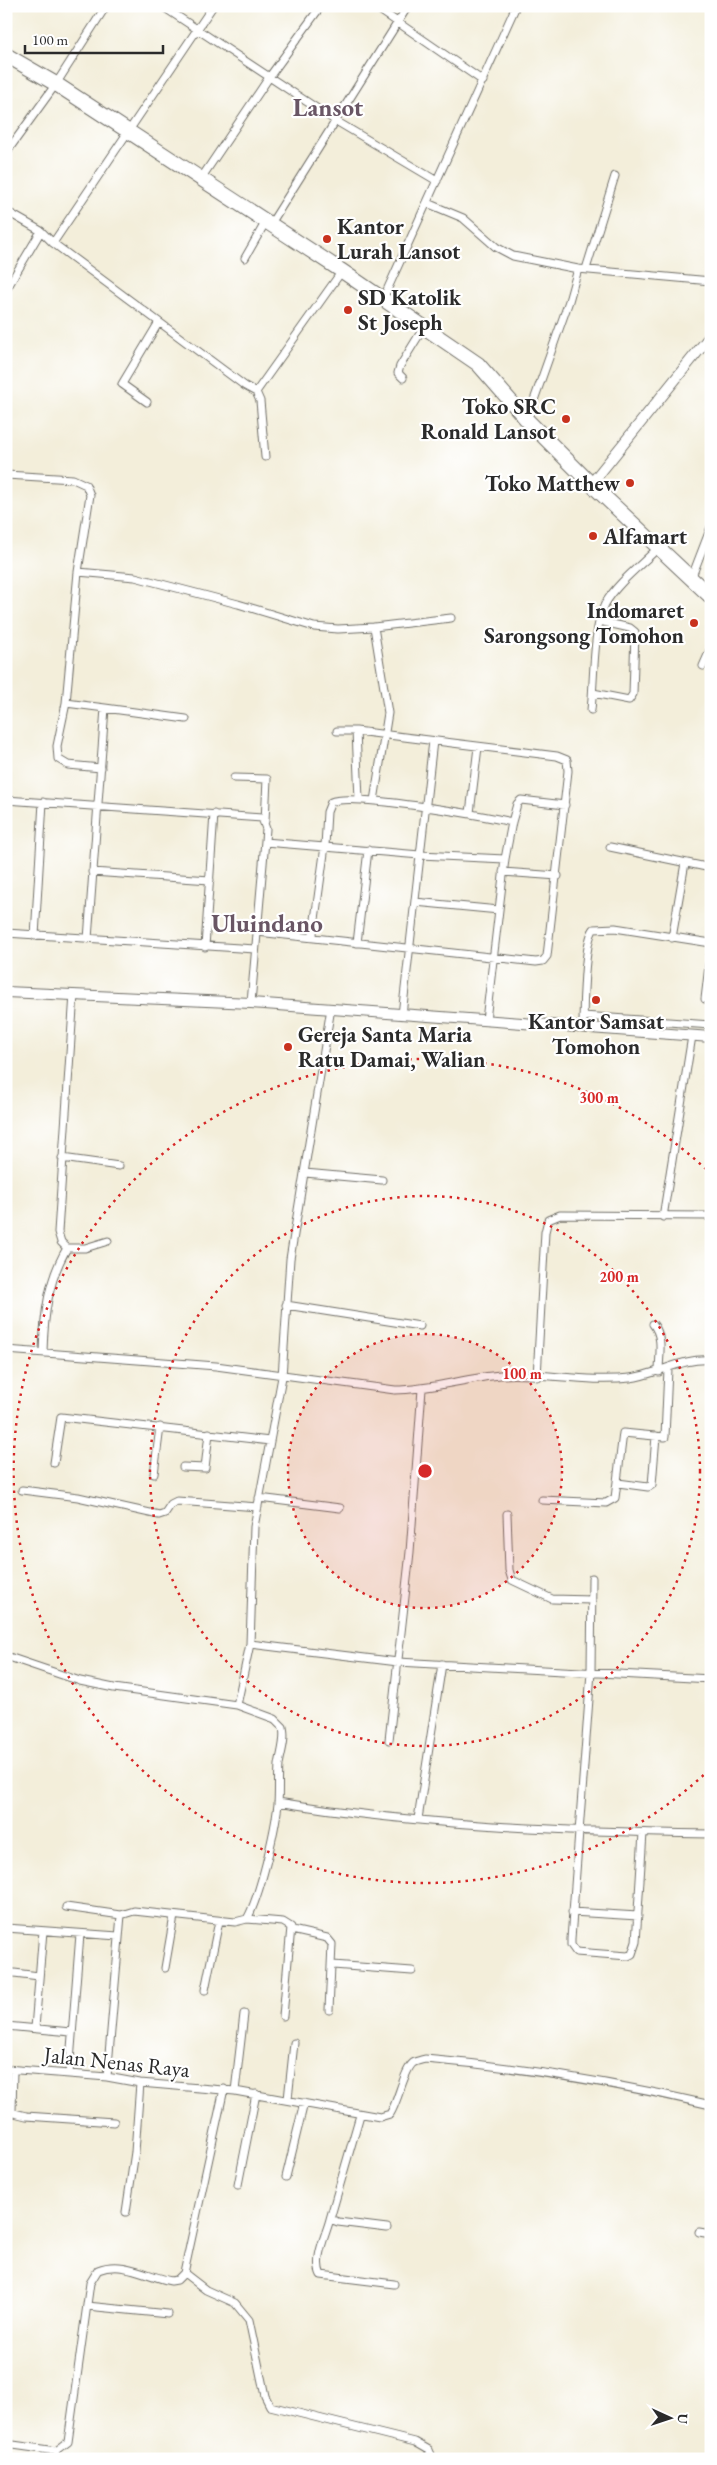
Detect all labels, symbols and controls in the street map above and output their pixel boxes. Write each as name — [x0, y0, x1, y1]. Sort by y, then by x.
scale bar — [25, 22, 162, 54]
text: 100 m — [32, 30, 69, 49]
district label: Lansot — [293, 91, 364, 123]
place label: Kantor Lurah Lansot — [337, 212, 461, 266]
marker: Kantor Lurah Lansot — [321, 233, 333, 245]
place label: SD Katolik St Joseph — [358, 283, 462, 337]
marker: SD Katolik St Joseph — [342, 304, 354, 316]
place label: Toko SRC Ronald Lansot — [421, 392, 557, 446]
marker: Toko SRC Ronald Lansot — [560, 413, 572, 425]
place label: Toko Matthew — [485, 469, 620, 498]
marker: Toko Matthew — [624, 477, 636, 489]
place label: Alfamart — [602, 522, 688, 551]
marker: Alfamart — [587, 530, 599, 542]
place label: Indomaret Sarongsong Tomohon — [484, 596, 685, 650]
marker: Indomaret Sarongsong Tomohon — [688, 617, 700, 629]
district label: Uluindano — [211, 907, 323, 939]
marker: Kantor Samsat Tomohon — [590, 994, 602, 1006]
place label: Kantor Samsat Tomohon — [528, 1007, 665, 1061]
place label: Gereja Santa Maria Ratu Damai, Walian — [298, 1020, 486, 1074]
marker: Gereja Santa Maria Ratu Damai, Walian — [282, 1041, 294, 1053]
text: 300 m — [579, 1088, 619, 1107]
text: 200 m — [599, 1267, 639, 1286]
text: 100 m — [502, 1364, 542, 1383]
centre of rings — [416, 1462, 434, 1480]
street label: Jalan Nenas Raya — [41, 2040, 192, 2084]
north arrow — [644, 2392, 694, 2442]
text: U — [674, 2413, 692, 2425]

